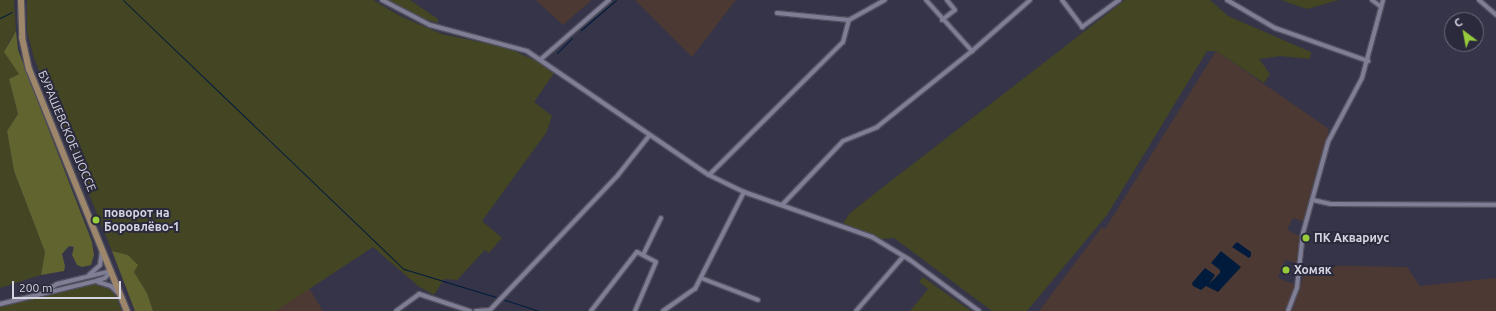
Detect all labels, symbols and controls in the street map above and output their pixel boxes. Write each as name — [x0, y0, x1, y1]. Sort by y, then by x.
north arrow — [1444, 12, 1484, 52]
text: С — [1452, 16, 1464, 30]
street label: БУРАШЕВСКОЕ ШОССЕ — [35, 68, 99, 194]
place label: поворот на Боровлёво-1 — [104, 206, 180, 234]
marker: поворот на Боровлёво-1 — [91, 215, 101, 225]
place label: ПК Аквариус — [1314, 231, 1389, 245]
marker: ПК Аквариус — [1301, 233, 1311, 243]
place label: Хомяк — [1294, 263, 1332, 277]
marker: Хомяк — [1281, 265, 1291, 275]
scale bar — [14, 273, 123, 299]
text: 200 m — [19, 281, 52, 294]

